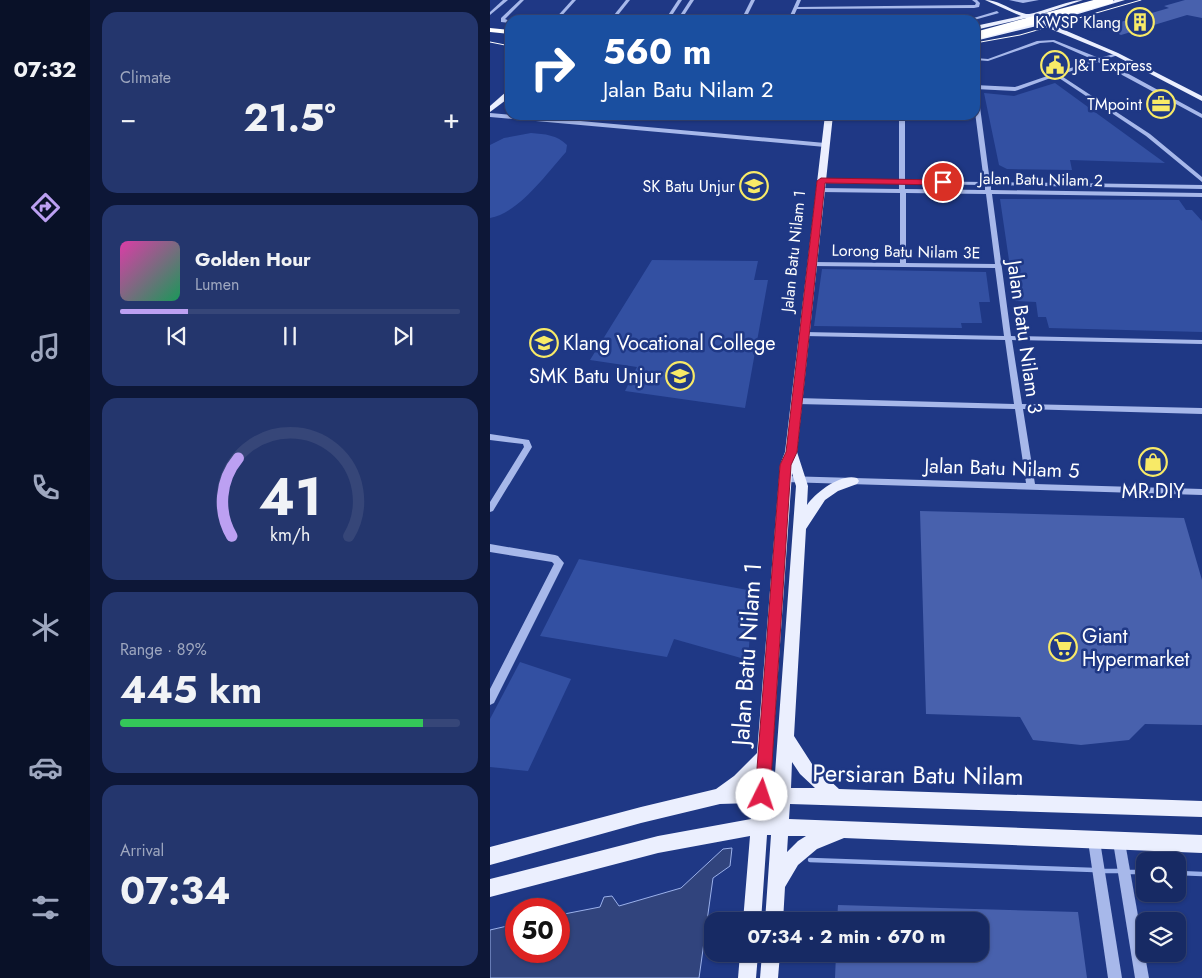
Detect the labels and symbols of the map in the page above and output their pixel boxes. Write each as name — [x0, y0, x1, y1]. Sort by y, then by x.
building icon: KWSP Klang — [1125, 7, 1155, 37]
place label: KWSP Klang — [1035, 11, 1121, 34]
public building icon: J&T Express — [1040, 50, 1070, 80]
place label: J&T Express — [1072, 54, 1152, 77]
office icon: TMpoint — [1146, 89, 1176, 119]
place label: TMpoint — [1087, 93, 1142, 116]
pin — [922, 161, 964, 203]
street label: Jalan Batu Nilam 2 — [977, 167, 1103, 192]
school or university icon: SK Batu Unjur — [739, 171, 769, 201]
place label: SK Batu Unjur — [642, 175, 736, 198]
street label: Jalan Batu Nilam 1 — [775, 189, 811, 315]
street label: Lorong Batu Nilam 3E — [831, 239, 981, 264]
street label: Jalan Batu Nilam 3 — [999, 255, 1050, 416]
school or university icon: Klang Vocational College — [529, 328, 559, 358]
place label: Klang Vocational College — [563, 329, 776, 358]
school or university icon: SMK Batu Unjur — [665, 361, 695, 391]
place label: SMK Batu Unjur — [529, 362, 661, 391]
shop icon: MR.DIY — [1138, 447, 1168, 477]
street label: Jalan Batu Nilam 5 — [921, 451, 1080, 486]
place label: MR.DIY — [1121, 477, 1185, 506]
street label: Jalan Batu Nilam 1 — [722, 561, 770, 750]
place label: Giant Hypermarket — [1082, 622, 1190, 674]
supermarket icon: Giant Hypermarket — [1048, 632, 1078, 662]
street label: Persiaran Batu Nilam — [812, 755, 1024, 794]
position arrow — [735, 768, 787, 820]
speed limit sign: 50 — [505, 898, 570, 963]

